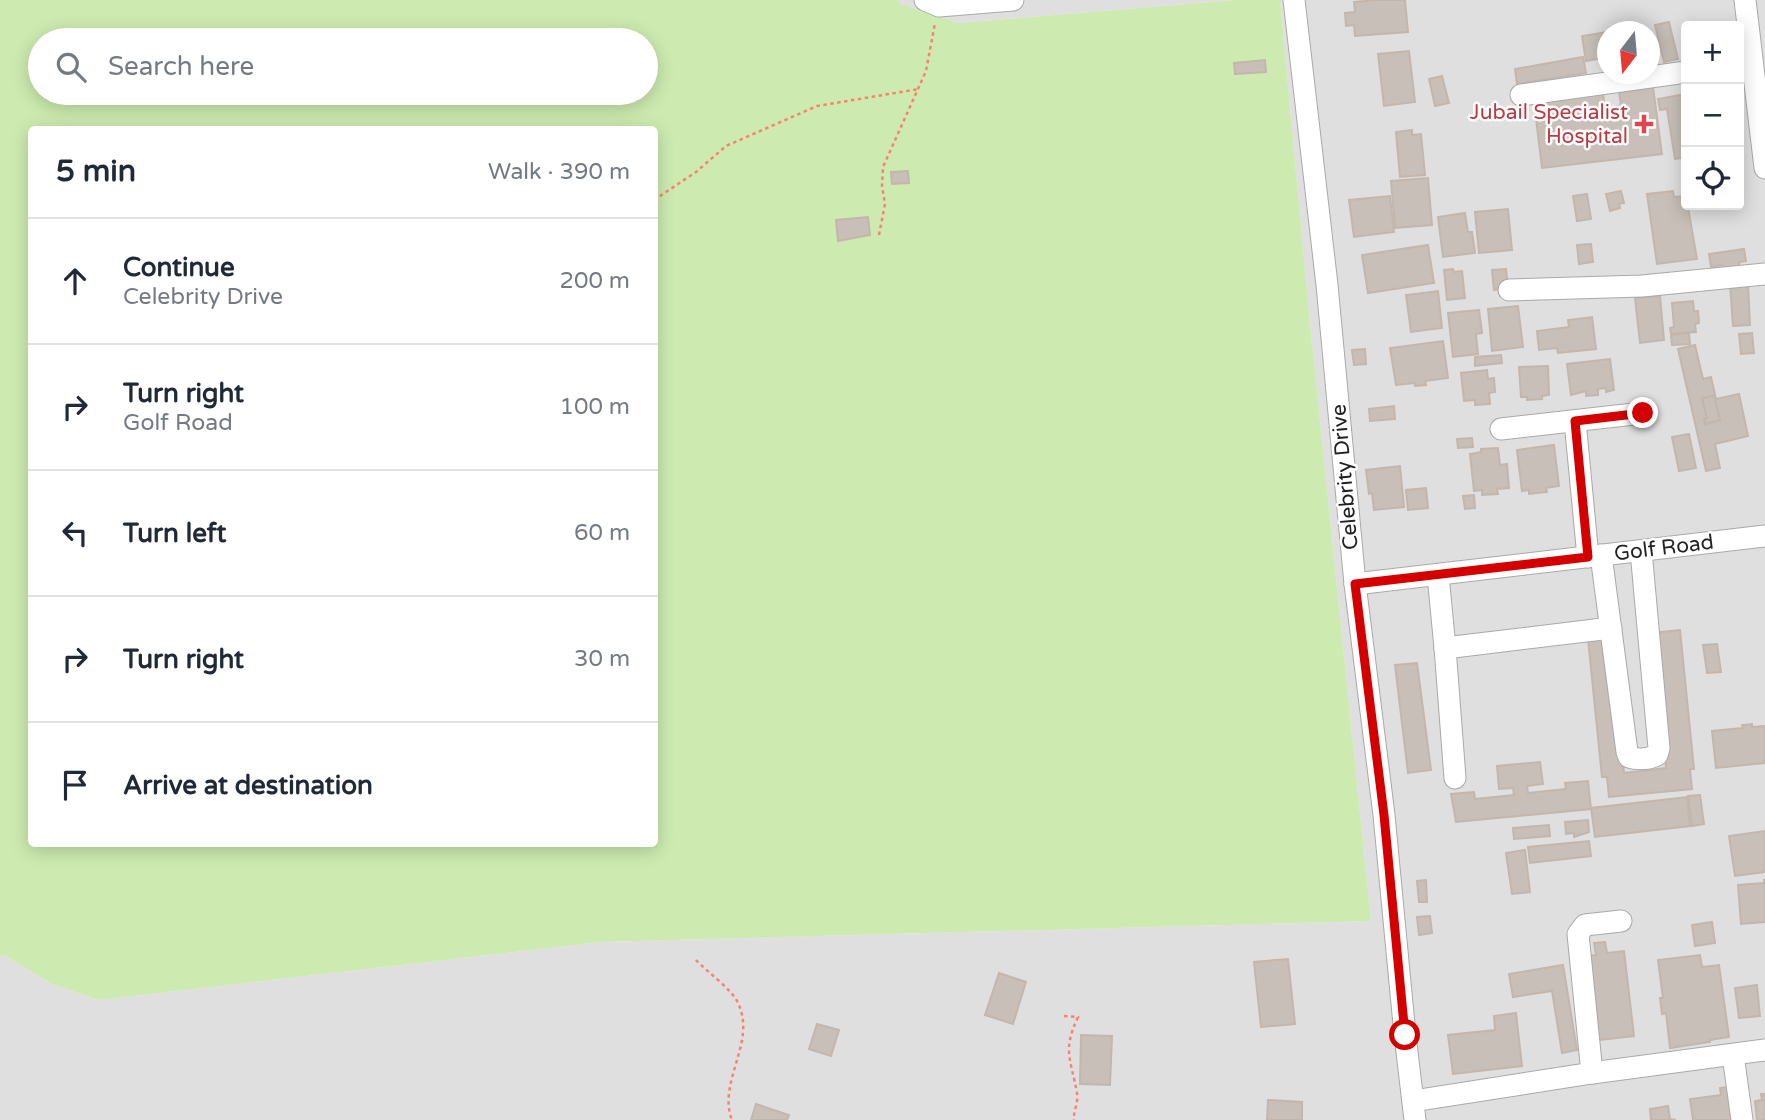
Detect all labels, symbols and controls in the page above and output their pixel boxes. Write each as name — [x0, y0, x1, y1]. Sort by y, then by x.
north arrow — [1597, 21, 1660, 84]
map controls — [1681, 21, 1744, 210]
button: + — [1681, 21, 1744, 84]
search box — [28, 28, 658, 105]
icon: search — [52, 48, 90, 86]
text: Search here — [108, 51, 254, 82]
button: − — [1681, 84, 1744, 147]
place label: Jubail Specialist Hospital — [1470, 100, 1628, 149]
marker: Jubail Specialist Hospital — [1634, 114, 1654, 134]
button: locate — [1681, 147, 1744, 210]
text: 5 min — [56, 153, 136, 190]
text: Walk · 390 m — [488, 158, 630, 186]
text: Continue — [123, 252, 235, 283]
icon: ahead — [56, 262, 94, 300]
text: 200 m — [560, 267, 630, 295]
text: Celebrity Drive — [123, 283, 283, 311]
text: Turn right — [123, 378, 244, 409]
icon: right — [56, 388, 94, 426]
text: 100 m — [560, 393, 630, 421]
route end — [1627, 397, 1658, 428]
street label: Celebrity Drive — [1326, 403, 1364, 551]
text: Golf Road — [123, 409, 233, 437]
icon: left — [56, 514, 94, 552]
text: Turn left — [123, 518, 226, 549]
text: 60 m — [574, 519, 630, 547]
street label: Golf Road — [1613, 529, 1715, 567]
icon: right — [56, 640, 94, 678]
text: Turn right — [123, 644, 244, 675]
text: 30 m — [574, 645, 630, 673]
icon: arrive — [56, 766, 94, 804]
text: Arrive at destination — [123, 770, 373, 801]
route start — [1389, 1019, 1420, 1050]

